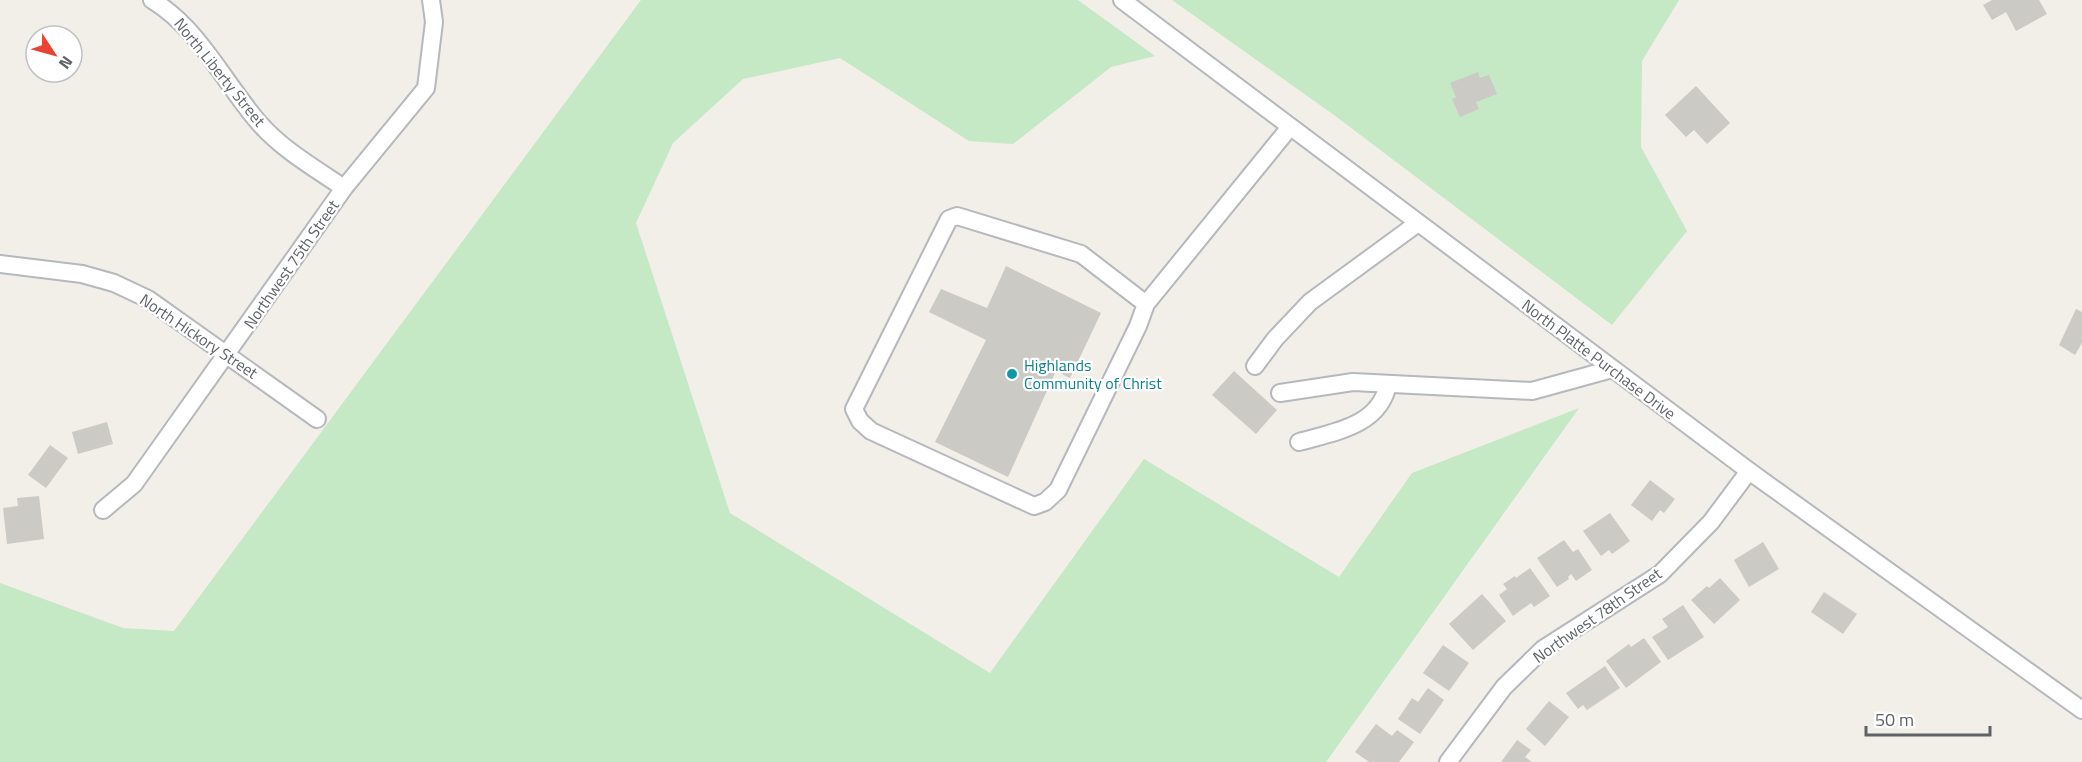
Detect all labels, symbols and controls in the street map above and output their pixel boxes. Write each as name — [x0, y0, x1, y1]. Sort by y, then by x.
street label: North Liberty Street — [169, 12, 272, 132]
north arrow — [24, 24, 84, 84]
text: N — [53, 51, 79, 74]
street label: Northwest 75th Street — [237, 194, 345, 333]
street label: North Hickory Street — [135, 288, 263, 385]
street label: North Platte Purchase Drive — [1517, 293, 1681, 425]
place label: Highlands Community of Christ — [1024, 353, 1162, 395]
marker: Highlands Community of Christ — [1005, 367, 1019, 381]
street label: Northwest 78th Street — [1528, 561, 1667, 669]
scale bar — [1866, 699, 1990, 737]
text: 50 m — [1875, 706, 1914, 733]

